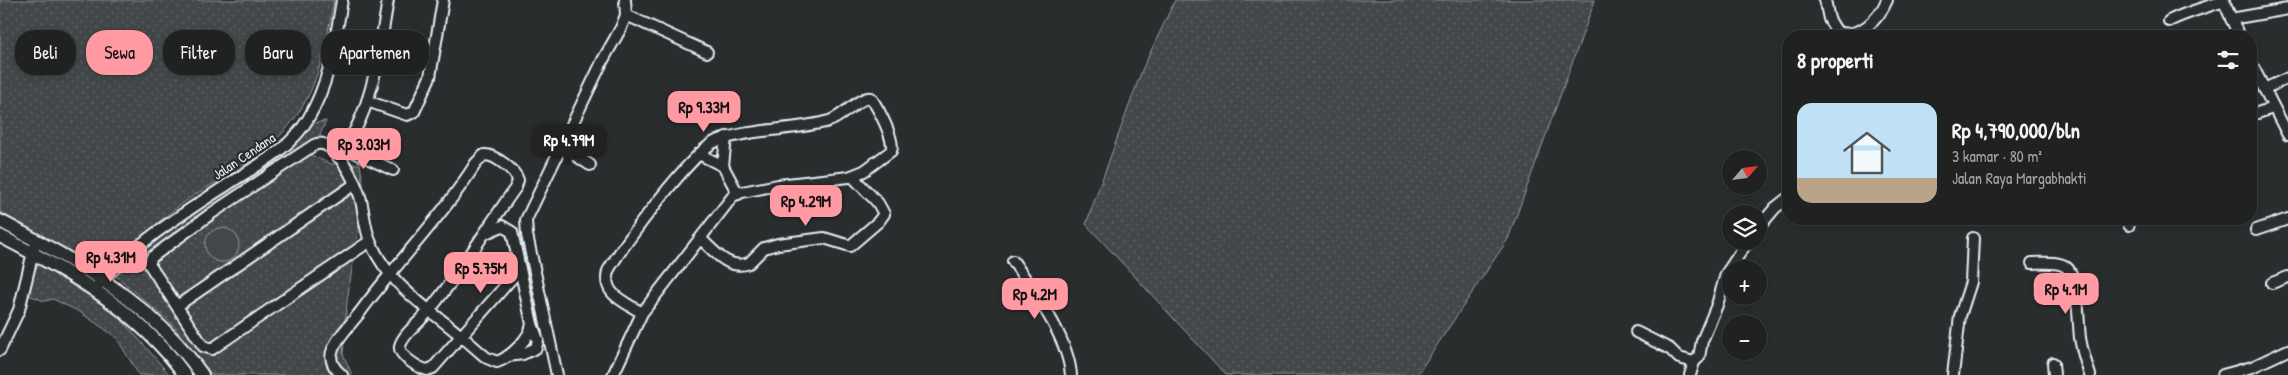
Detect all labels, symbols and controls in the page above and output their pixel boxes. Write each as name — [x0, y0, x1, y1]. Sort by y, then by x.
chip: Beli — [15, 30, 76, 75]
chip: Sewa — [86, 30, 153, 75]
chip: Filter — [163, 30, 235, 75]
chip: Baru — [245, 30, 311, 75]
chip: Apartemen — [321, 30, 429, 75]
text: 8 properti — [1797, 46, 1874, 75]
icon: filters — [2214, 46, 2242, 74]
pin: Rp 9.33M — [652, 90, 756, 133]
text: Rp 9.33M — [679, 96, 729, 118]
text: Rp 4,790,000/bln — [1952, 116, 2080, 145]
icon: home — [1837, 123, 1897, 183]
pin: Rp 4.79M — [517, 124, 621, 166]
street label: Jalan Cendana — [209, 127, 279, 184]
pin: Rp 3.03M — [312, 128, 416, 170]
text: Rp 4.79M — [544, 129, 594, 151]
text: Rp 3.03M — [338, 133, 390, 155]
text: 3 kamar · 80 m² — [1952, 145, 2042, 167]
north arrow — [1722, 150, 1768, 195]
map controls — [1722, 150, 1767, 360]
text: Jalan Raya Margabhakti — [1952, 167, 2087, 189]
pin: Rp 4.29M — [754, 184, 858, 227]
text: Rp 4.29M — [781, 190, 831, 212]
button: layers — [1722, 205, 1767, 250]
pin: Rp 4.31M — [59, 240, 163, 283]
text: Rp 4.31M — [86, 246, 136, 268]
pin: Rp 5.75M — [429, 252, 533, 294]
text: Rp 5.75M — [455, 257, 507, 279]
button: + — [1722, 260, 1767, 305]
pin: Rp 4.1M — [2020, 272, 2112, 315]
pin: Rp 4.2M — [989, 278, 1081, 320]
text: Rp 4.1M — [2045, 278, 2087, 300]
text: Rp 4.2M — [1013, 283, 1057, 305]
button: − — [1722, 315, 1767, 360]

